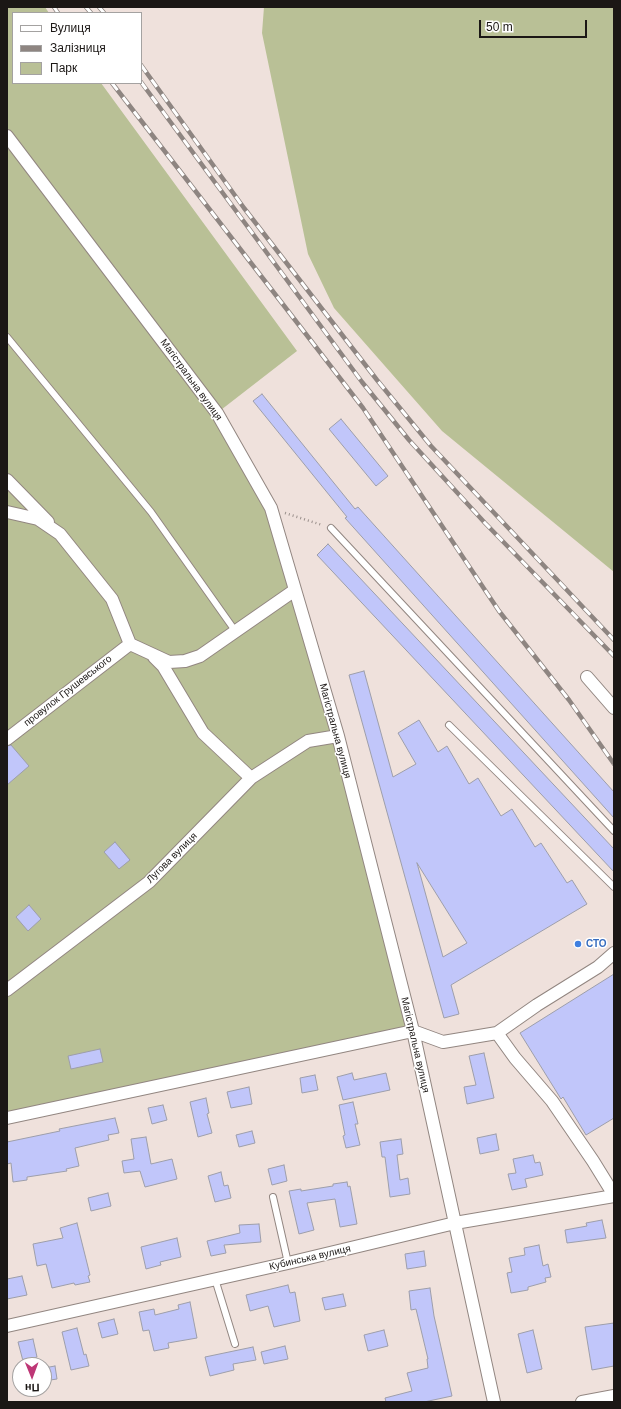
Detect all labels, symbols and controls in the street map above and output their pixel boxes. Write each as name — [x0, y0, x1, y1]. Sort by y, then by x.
legend — [12, 12, 142, 84]
scale bar — [481, 12, 589, 38]
text: 50 m — [486, 20, 513, 34]
text: Вулиця — [50, 21, 91, 35]
text: Залізниця — [50, 41, 106, 55]
text: Парк — [50, 61, 77, 75]
street label: Магістральна вулиця — [157, 337, 225, 423]
street label: провулок Грушевського — [22, 653, 114, 729]
street label: Магістральна вулиця — [317, 682, 353, 780]
street label: Лугова вулиця — [144, 830, 200, 886]
place label: СТО — [586, 938, 607, 950]
marker: СТО — [573, 939, 583, 949]
street label: Магістральна вулиця — [398, 996, 432, 1094]
street label: Кубинська вулиця — [268, 1243, 352, 1273]
north arrow — [12, 1357, 52, 1397]
text: Пн — [25, 1382, 40, 1394]

